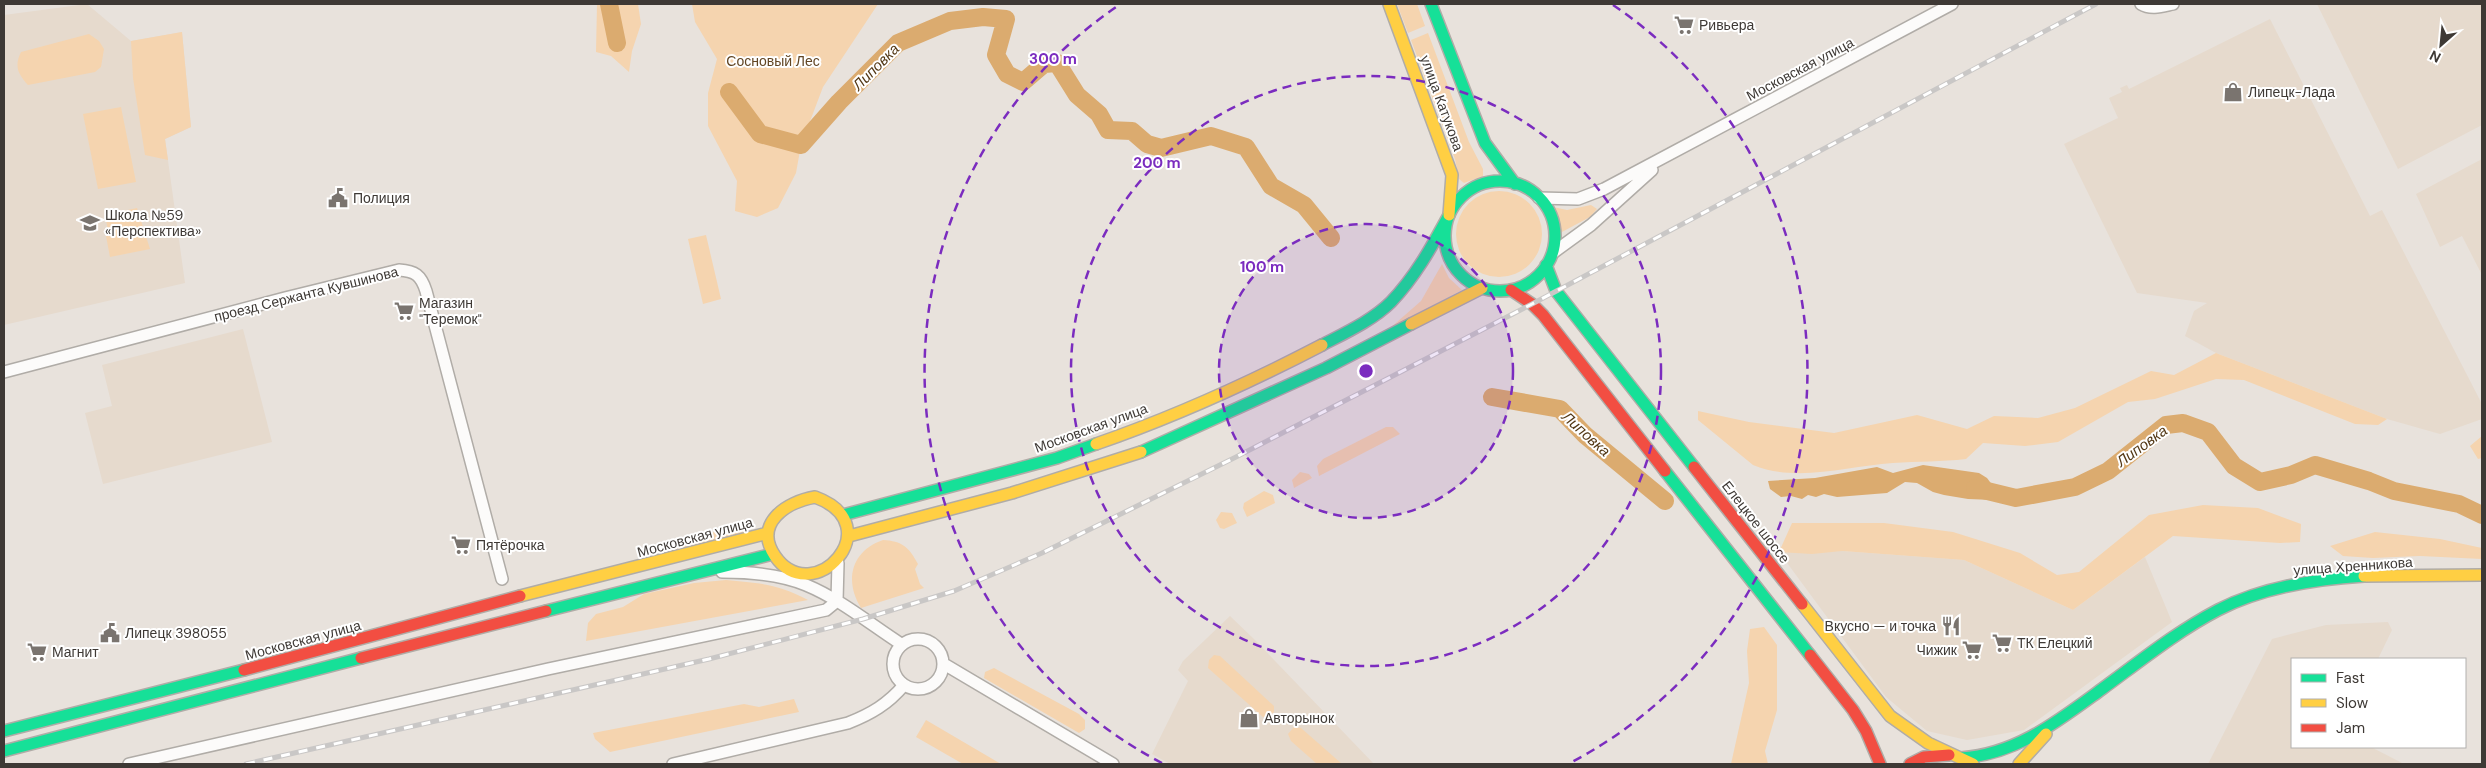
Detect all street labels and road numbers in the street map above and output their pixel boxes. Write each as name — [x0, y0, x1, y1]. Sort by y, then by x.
street label: Московская улица — [1743, 33, 1857, 105]
street label: улица Катукова — [1416, 53, 1468, 154]
street label: проезд Сержанта Кувшинова — [212, 262, 400, 326]
street label: Московская улица — [1032, 399, 1150, 457]
street label: Елецкое шоссе — [1718, 477, 1794, 567]
street label: Московская улица — [635, 513, 755, 561]
street label: улица Хренникова — [2293, 553, 2413, 579]
street label: Московская улица — [243, 616, 363, 664]

